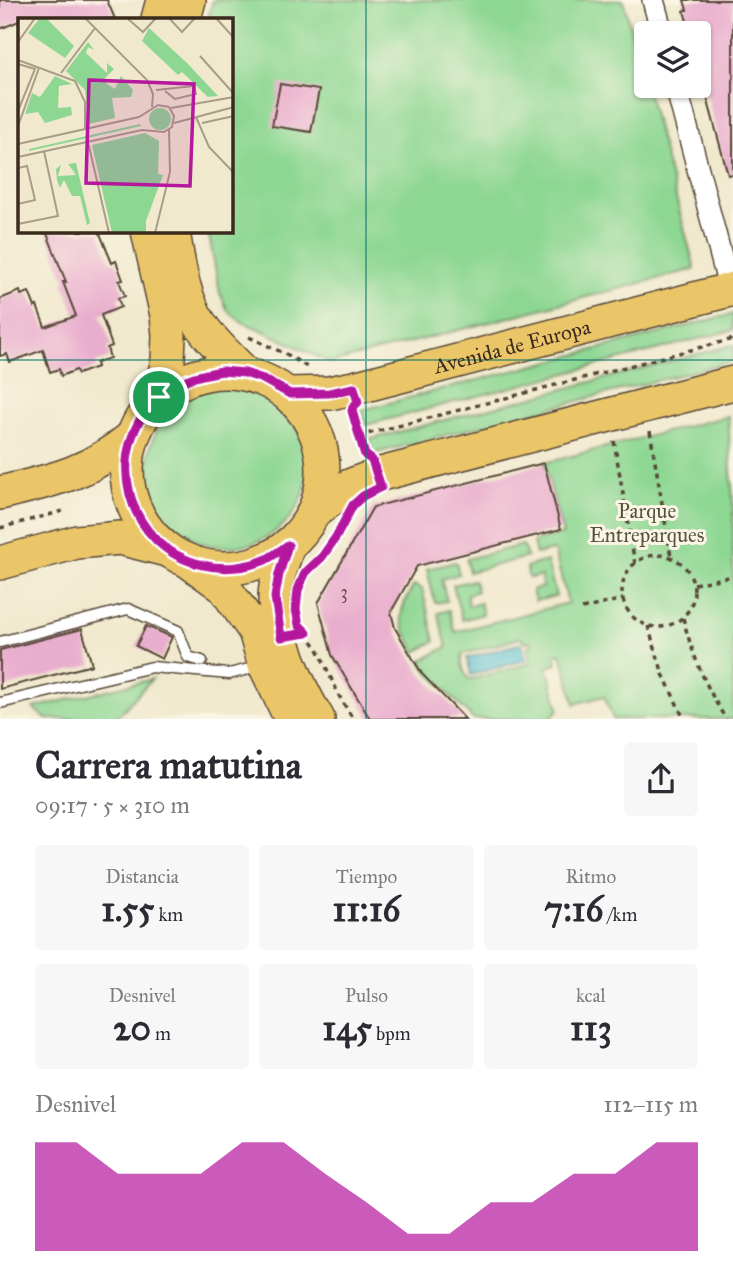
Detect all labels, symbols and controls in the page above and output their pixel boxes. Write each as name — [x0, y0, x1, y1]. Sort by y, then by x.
inset map — [18, 18, 233, 233]
map controls — [634, 21, 711, 98]
button: layers — [634, 21, 711, 98]
street label: Avenida de Europa — [430, 314, 593, 380]
pin — [129, 367, 189, 427]
icon: arrive — [140, 378, 178, 416]
park label: Parque Entreparques — [589, 498, 705, 548]
house number: 3 — [340, 581, 348, 603]
text: Carrera matutina — [35, 742, 302, 788]
button: share — [624, 742, 698, 816]
text: 09:17 · 5 × 310 m — [35, 791, 190, 819]
text: Distancia — [105, 865, 179, 888]
text: Tiempo — [336, 865, 397, 888]
text: Ritmo — [565, 865, 616, 888]
text: 1.55 — [101, 888, 154, 931]
text: 11:16 — [332, 888, 401, 931]
text: 7:16 — [544, 888, 603, 931]
text: km — [154, 903, 183, 926]
text: /km — [603, 903, 637, 926]
text: Desnivel — [109, 984, 176, 1007]
text: Pulso — [345, 984, 388, 1007]
text: kcal — [576, 984, 606, 1007]
text: 20 — [113, 1007, 151, 1050]
text: 145 — [322, 1007, 372, 1050]
text: 113 — [570, 1007, 612, 1050]
text: m — [151, 1022, 171, 1045]
text: bpm — [372, 1022, 411, 1045]
text: Desnivel — [35, 1090, 116, 1118]
text: 112–115 m — [603, 1090, 698, 1118]

